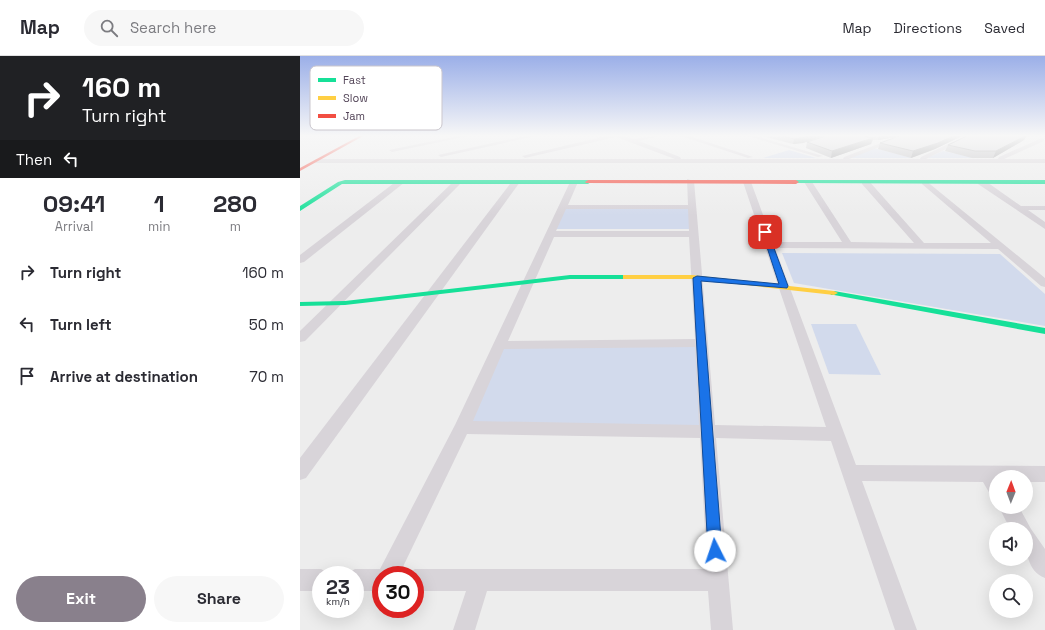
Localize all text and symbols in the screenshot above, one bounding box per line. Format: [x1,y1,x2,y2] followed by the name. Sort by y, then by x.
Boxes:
[84,10,364,46] search box
[20,15,60,40] text: Map
[98,17,120,39] icon: search
[130,18,216,37] text: Search here
[842,19,872,37] text: Map
[894,19,962,37] text: Directions
[984,19,1025,37] text: Saved
[310,66,442,130] legend
[82,69,161,105] text: 160 m
[16,72,68,124] icon: right
[343,73,366,87] text: Fast
[343,91,368,105] text: Slow
[82,104,166,127] text: Turn right
[343,109,365,123] text: Jam
[60,148,82,170] icon: left
[16,150,52,169] text: Then
[43,188,105,219] text: 09:41
[154,188,165,219] text: 1
[213,188,257,219] text: 280
[748,215,782,249] pin
[55,218,93,235] text: Arrival
[148,218,170,235] text: min
[230,218,241,235] text: m
[754,221,776,243] icon: arrive
[16,261,38,283] icon: right
[50,263,121,282] text: Turn right
[242,263,284,282] text: 160 m
[16,313,38,335] icon: left
[50,315,112,334] text: Turn left
[249,315,284,334] text: 50 m
[16,365,38,387] icon: arrive
[50,367,198,386] text: Arrive at destination
[249,367,284,386] text: 70 m
[989,470,1033,514] north arrow
[989,470,1033,618] map controls
[989,522,1033,566] button: sound
[694,530,736,572] position arrow
[372,566,424,618] speed limit sign: 30
[326,574,350,600] text: 23
[989,574,1033,618] button: search
[16,576,146,622] button: Exit
[154,576,284,622] button: Share
[326,595,350,608] text: km/h

